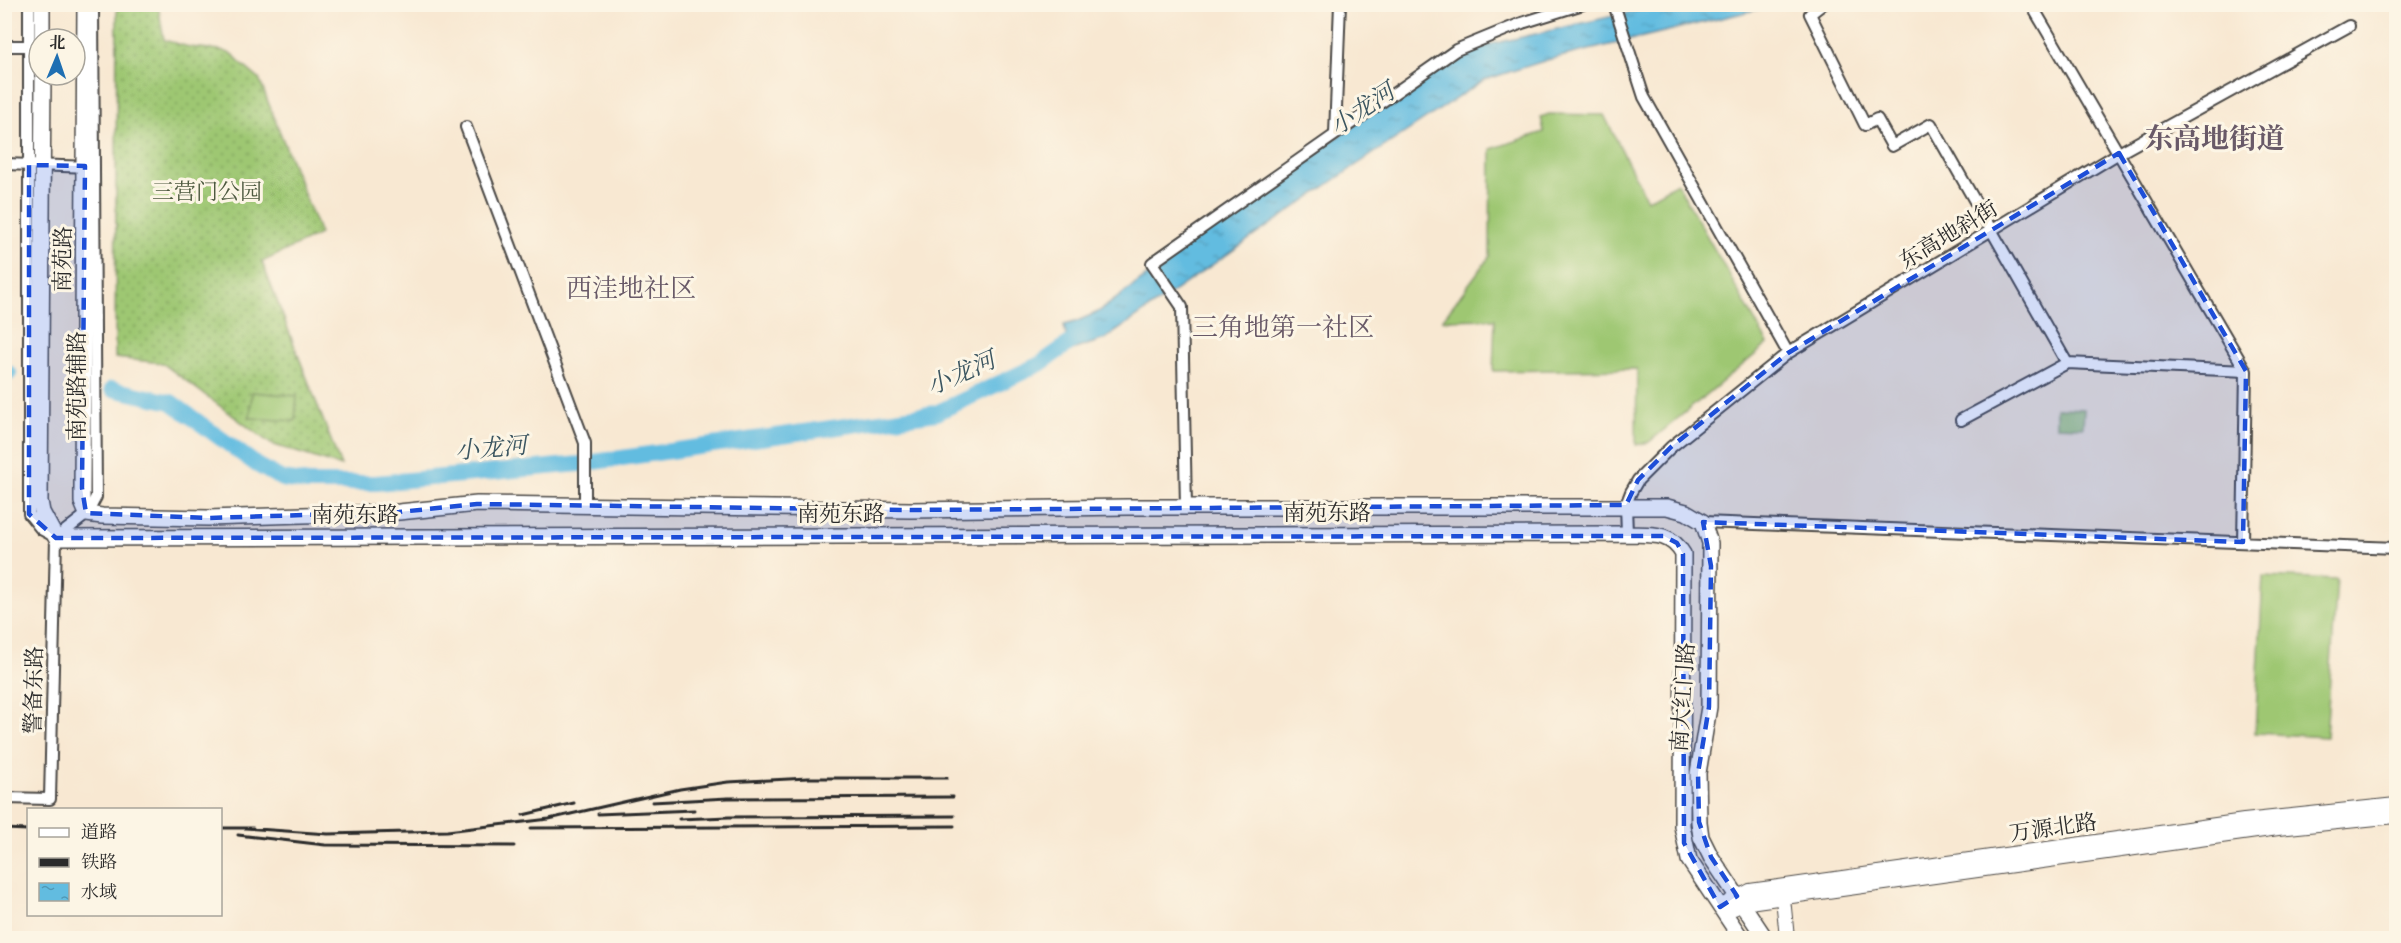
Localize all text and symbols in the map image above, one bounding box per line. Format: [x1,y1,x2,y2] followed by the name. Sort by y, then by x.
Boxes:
[27,27,87,87] north arrow
[49,33,66,52] text: 北
[1324,74,1404,142] water label: 小龙河
[2145,121,2285,156] district label: 东高地街道
[152,178,262,205] park label: 三营门公园
[1894,195,2002,274] street label: 东高地斜街
[48,226,77,292] street label: 南苑路
[566,272,696,304] district label: 西洼地社区
[1192,311,1374,343] district label: 三角地第一社区
[63,331,90,441] street label: 南苑路辅路
[922,343,1004,401] water label: 小龙河
[454,430,532,466] water label: 小龙河
[1283,499,1371,526] street label: 南苑东路
[797,500,885,527] street label: 南苑东路
[311,501,399,528] street label: 南苑东路
[1665,641,1700,753] street label: 南大红门路
[19,646,48,734] street label: 警备东路
[27,808,222,916] legend
[2008,808,2099,847] street label: 万源北路
[81,821,117,843] text: 道路
[81,851,117,873] text: 铁路
[81,881,117,903] text: 水域

